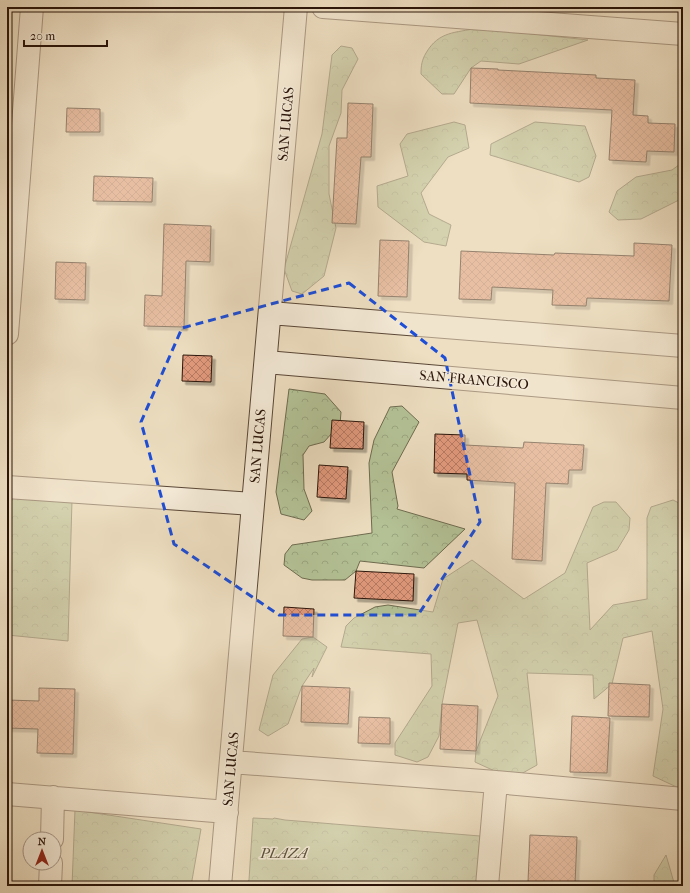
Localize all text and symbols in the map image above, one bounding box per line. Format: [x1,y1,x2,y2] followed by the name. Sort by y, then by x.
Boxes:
[24,22,107,48] scale bar
[30,29,55,43] text: 20 m
[274,86,298,162] street label: SAN LUCAS
[419,367,529,393] street label: SAN FRANCISCO
[246,408,270,484] street label: SAN LUCAS
[219,731,243,807] street label: SAN LUCAS
[22,831,62,871] north arrow
[38,835,47,848] text: N
[259,845,309,862] park label: PLAZA

